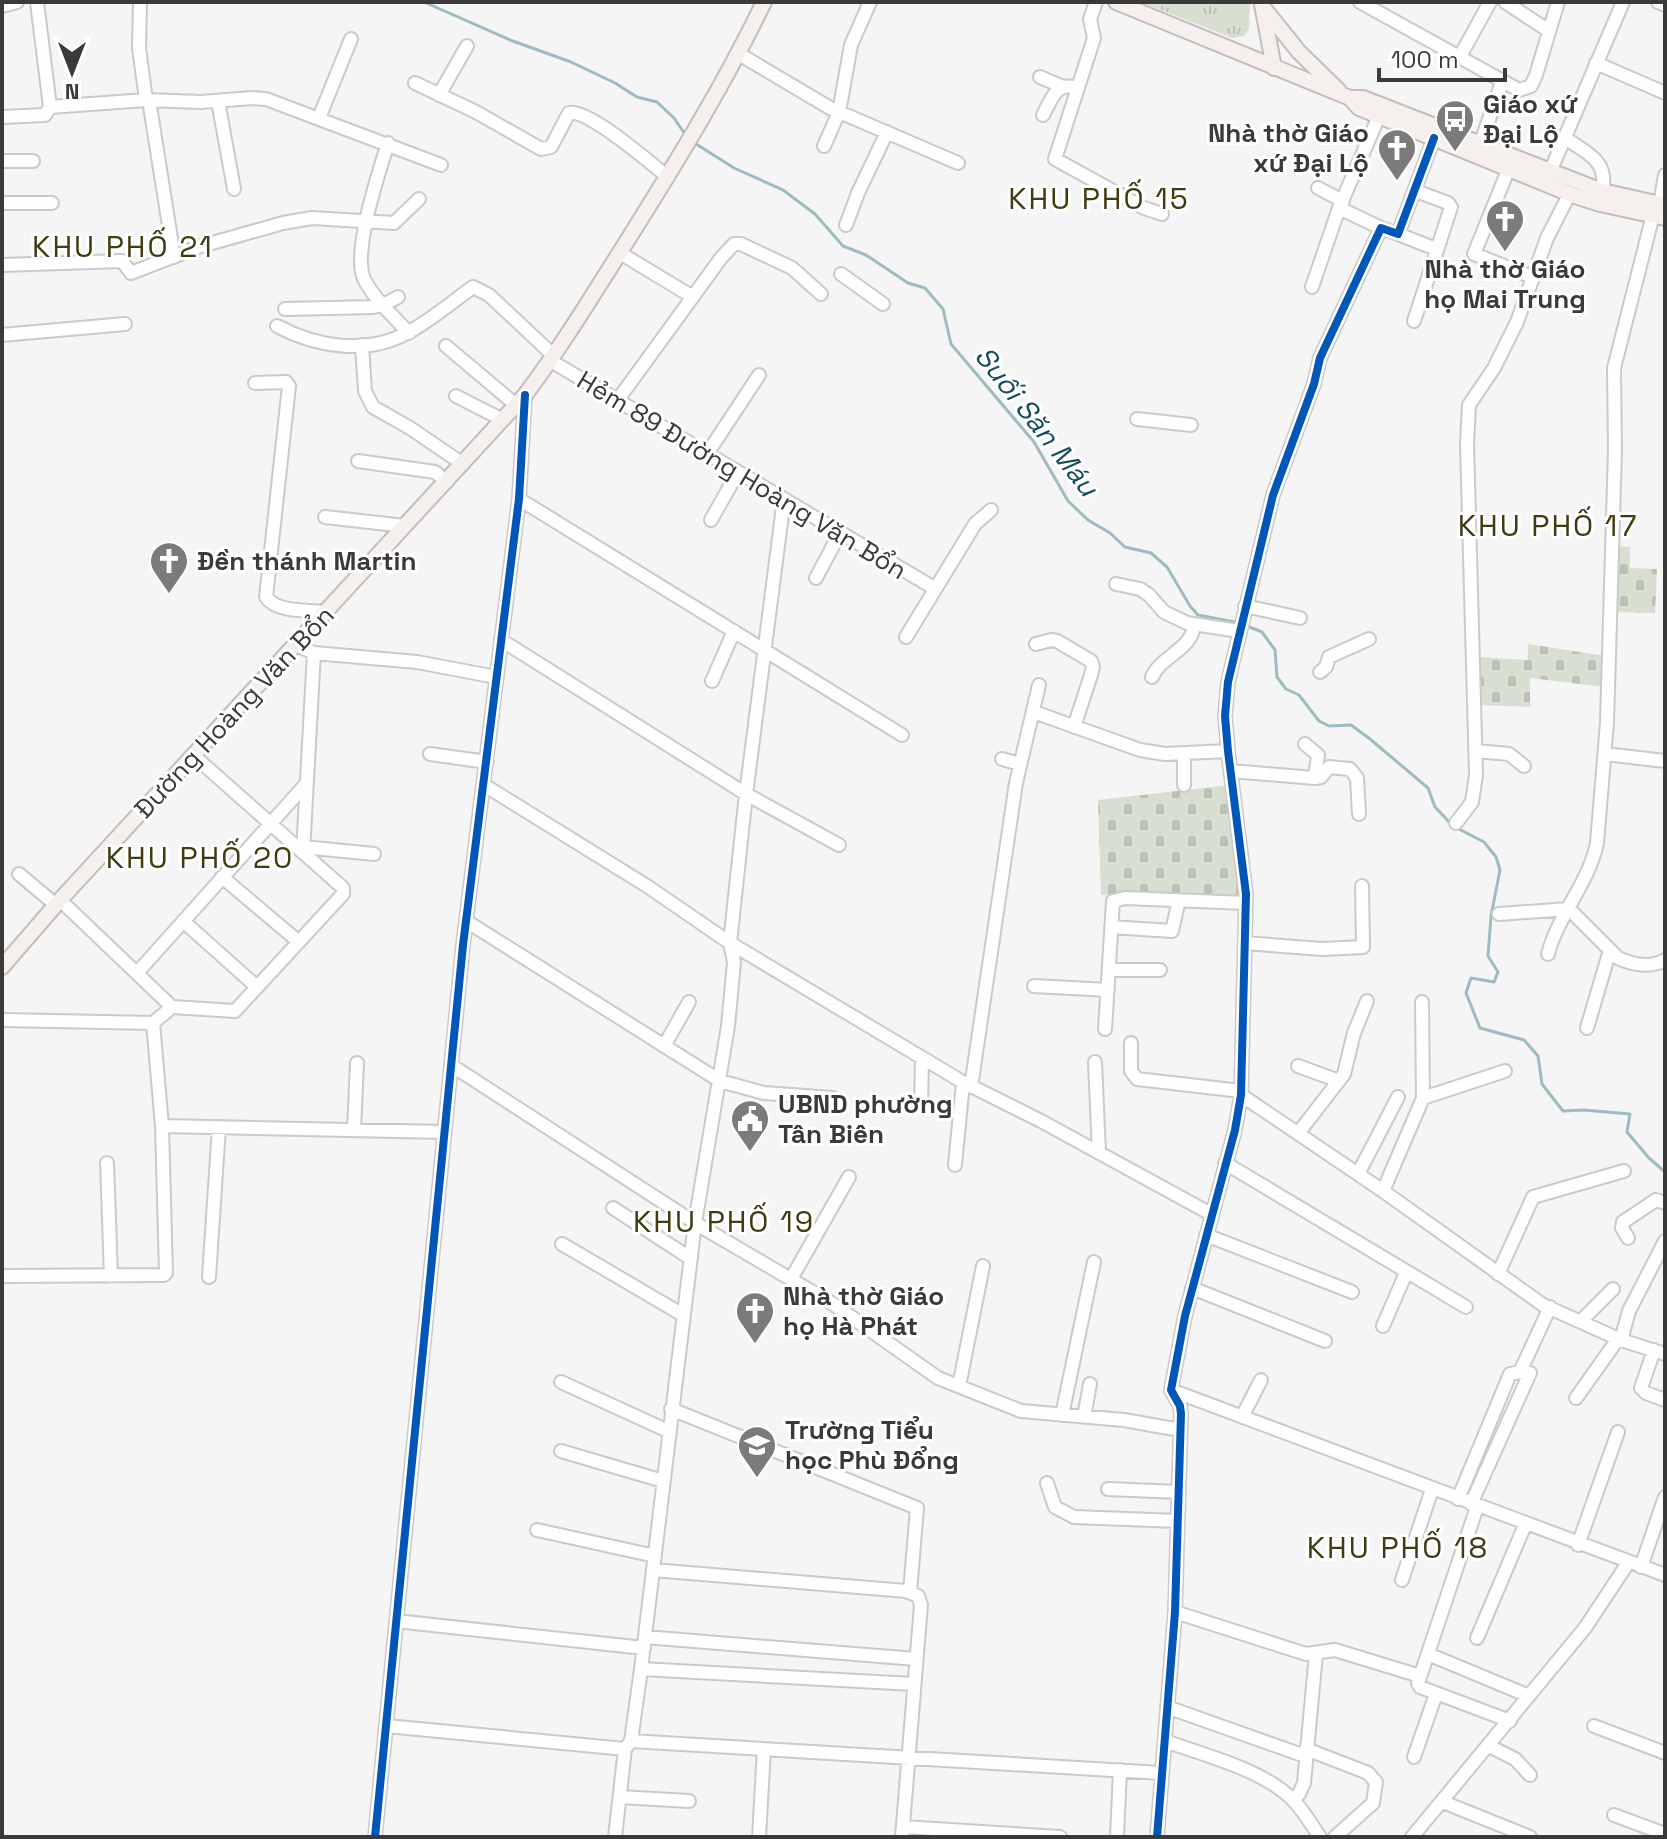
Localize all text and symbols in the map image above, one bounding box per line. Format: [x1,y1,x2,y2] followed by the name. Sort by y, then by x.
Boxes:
[32,32,112,112] north arrow
[1379,32,1505,82] scale bar
[1391,44,1459,75] text: 100 m
[65,78,79,106] text: N
[1483,87,1578,151] place label: Giáo xứ Đại Lộ
[1434,98,1476,153] bus stop icon: Giáo xứ Đại Lộ
[1208,116,1369,180] place label: Nhà thờ Giáo xứ Đại Lộ
[1376,127,1418,182] church icon: Nhà thờ Giáo xứ Đại Lộ
[1008,179,1190,218] district label: KHU PHỐ 15
[1484,198,1526,253] church icon: Nhà thờ Giáo họ Mai Trung
[32,227,214,266] district label: KHU PHỐ 21
[1424,252,1586,316] place label: Nhà thờ Giáo họ Mai Trung
[967,339,1108,505] water label: Suối Săn Máu
[571,363,913,587] street label: Hẻm 89 Đường Hoàng Văn Bổn
[1458,506,1638,545] district label: KHU PHỐ 17
[148,540,190,595] church icon: Đền thánh Martin
[197,544,417,578] place label: Đền thánh Martin
[127,599,341,825] street label: Đường Hoàng Văn Bổn
[106,838,294,877] district label: KHU PHỐ 20
[778,1087,953,1151] place label: UBND phường Tân Biên
[729,1098,771,1153] public building icon: UBND phường Tân Biên
[633,1202,815,1241] district label: KHU PHỐ 19
[783,1279,944,1343] place label: Nhà thờ Giáo họ Hà Phát
[734,1290,776,1345] church icon: Nhà thờ Giáo họ Hà Phát
[785,1413,959,1477] place label: Trường Tiểu học Phù Đổng
[736,1424,778,1479] school or university icon: Trường Tiểu học Phù Đổng
[1307,1528,1489,1567] district label: KHU PHỐ 18

